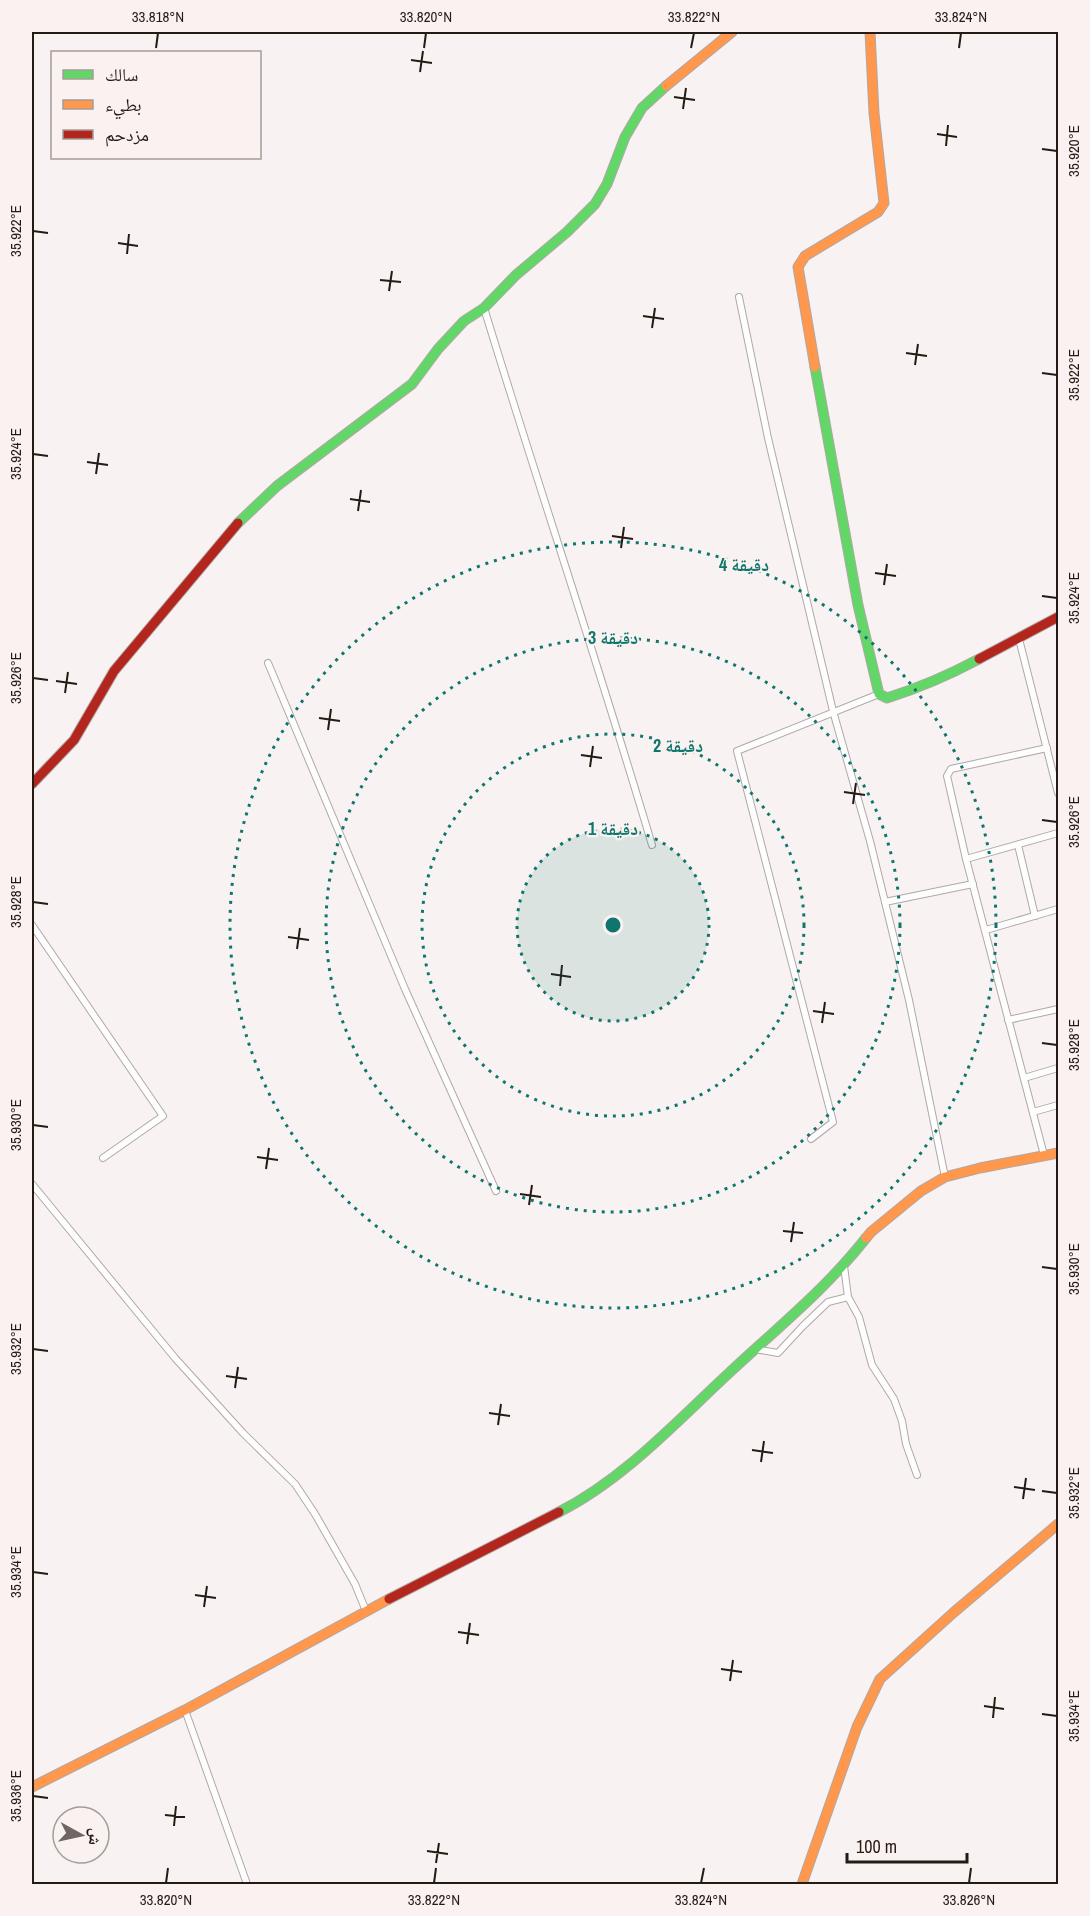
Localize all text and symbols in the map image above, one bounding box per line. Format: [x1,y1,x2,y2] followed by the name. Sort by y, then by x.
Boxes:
[132,6,184,27] text: 33.818°N
[400,6,452,27] text: 33.820°N
[668,6,720,27] text: 33.822°N
[935,6,987,27] text: 33.824°N
[51,51,261,159] legend
[105,62,138,87] text: سالك
[105,92,142,120] text: بطيء
[105,122,149,147] text: مزدحم
[1063,125,1084,177] text: 35.920°E
[5,205,26,257] text: 35.922°E
[1063,349,1084,401] text: 35.922°E
[5,428,26,480] text: 35.924°E
[719,552,769,577] text: 4 دقيقة
[1063,572,1084,624] text: 35.924°E
[588,625,638,650] text: 3 دقيقة
[5,652,26,704] text: 35.926°E
[653,733,703,758] text: 2 دقيقة
[1063,796,1084,848] text: 35.926°E
[588,816,638,841] text: 1 دقيقة
[5,876,26,928] text: 35.928°E
[603,915,623,935] centre of rings
[1063,1019,1084,1071] text: 35.928°E
[5,1099,26,1151] text: 35.930°E
[1063,1243,1084,1295] text: 35.930°E
[5,1323,26,1375] text: 35.932°E
[1063,1467,1084,1519] text: 35.932°E
[5,1546,26,1598] text: 35.934°E
[1063,1690,1084,1742] text: 35.934°E
[5,1770,26,1822] text: 35.936°E
[51,1805,111,1865] north arrow
[847,1826,967,1864] scale bar
[84,1827,108,1847] text: ش
[856,1834,897,1859] text: 100 m
[140,1889,192,1910] text: 33.820°N
[408,1889,460,1910] text: 33.822°N
[675,1889,727,1910] text: 33.824°N
[943,1889,995,1910] text: 33.826°N

